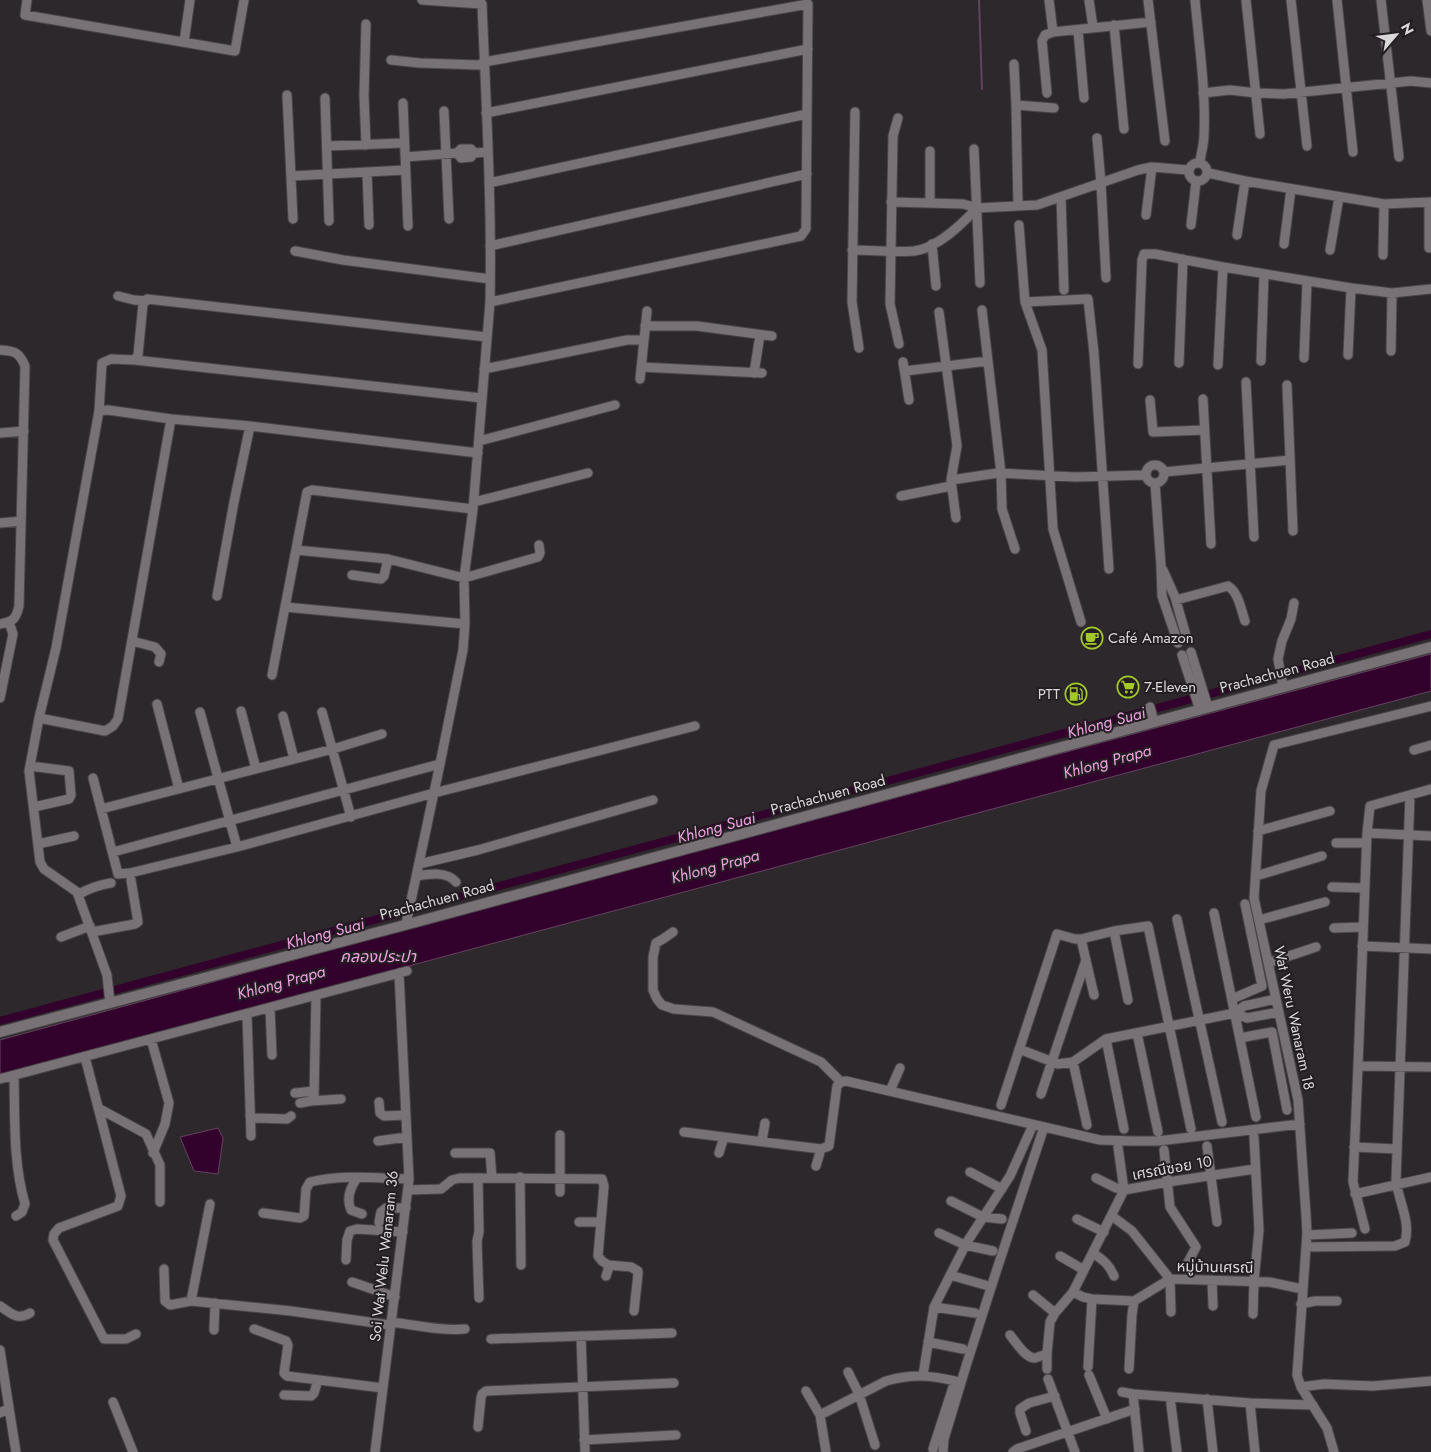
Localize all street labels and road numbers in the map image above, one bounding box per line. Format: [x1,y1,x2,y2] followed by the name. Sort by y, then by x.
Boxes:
[1217,647,1337,699] street label: Prachachuen Road
[768,769,888,821] street label: Prachachuen Road
[377,874,497,926] street label: Prachachuen Road
[1268,944,1320,1092] street label: Wat Weru Wanaram 18
[1130,1150,1214,1186] street label: เศรณีซอย 10
[364,1169,404,1343] street label: Soi Wat Welu Wanaram 36
[1176,1255,1254,1279] street label: หมู่บ้านเศรณี

